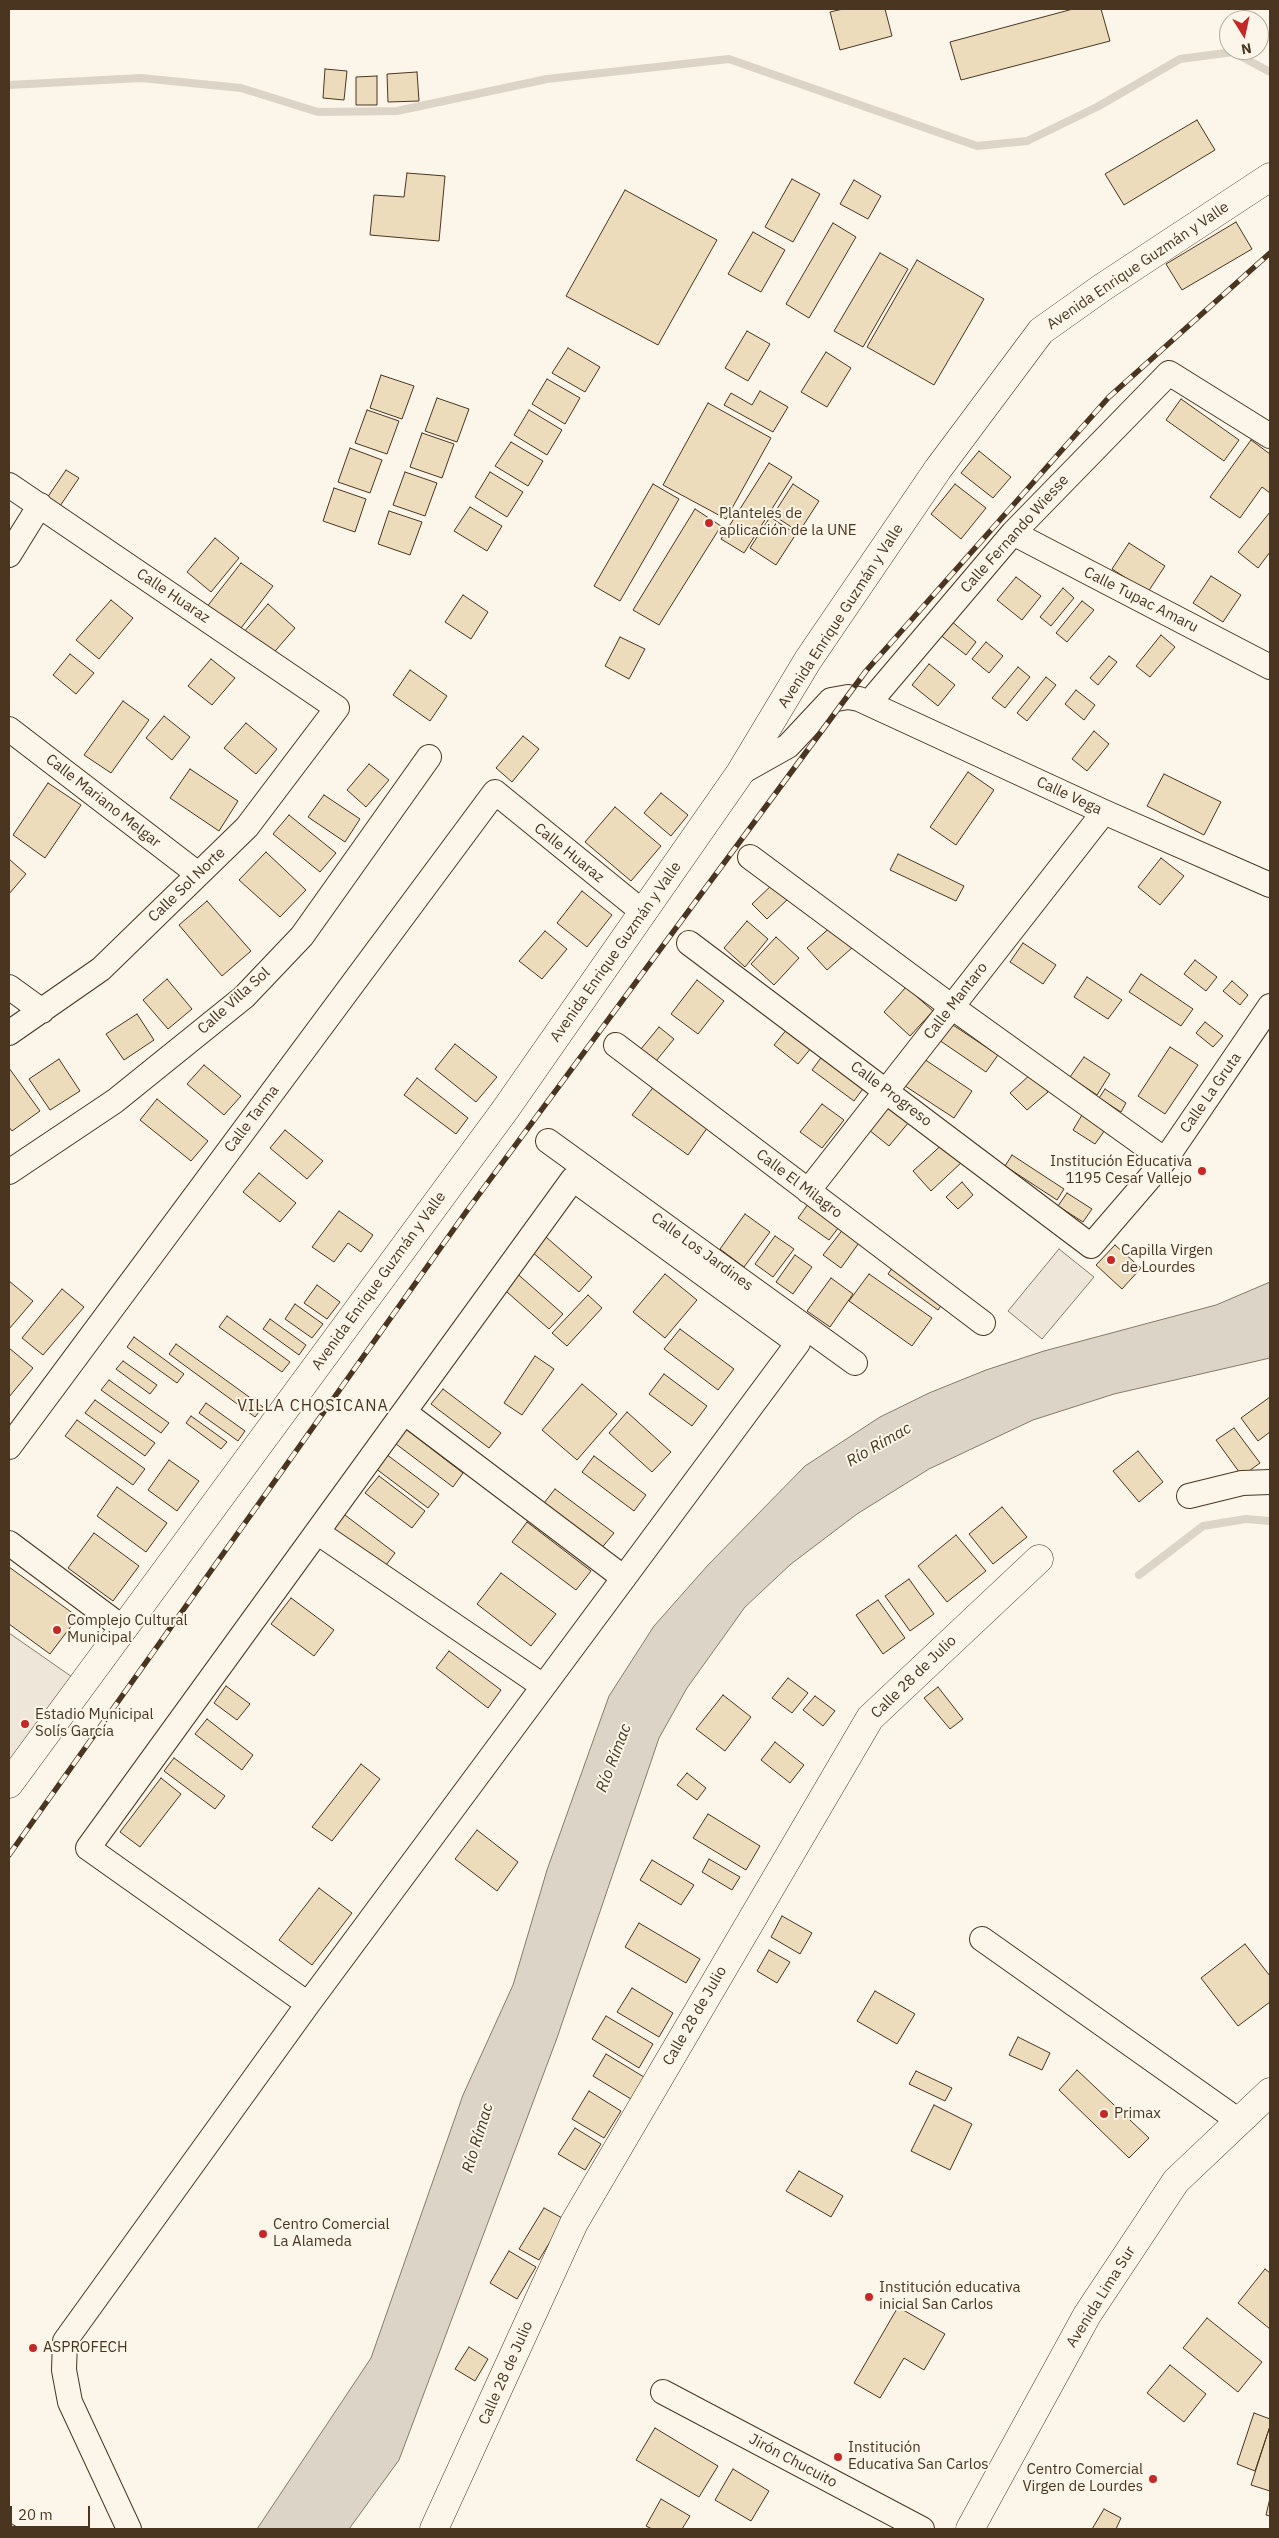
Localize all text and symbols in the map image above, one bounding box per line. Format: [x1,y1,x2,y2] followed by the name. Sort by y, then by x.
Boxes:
[1219,10,1269,60] north arrow
[1240,39,1253,59] text: N
[1043,198,1233,334] street label: Avenida Enrique Guzmán y Valle
[957,471,1073,597] street label: Calle Fernando Wiesse
[719,505,856,540] place label: Planteles de aplicación de la UNE
[703,517,715,529] marker: Planteles de aplicación de la UNE
[775,521,907,711] street label: Avenida Enrique Guzmán y Valle
[1081,563,1201,637] street label: Calle Tupac Amaru
[133,565,213,627] street label: Calle Huaraz
[42,751,164,851] street label: Calle Mariano Melgar
[1033,773,1105,819] street label: Calle Vega
[530,819,608,887] street label: Calle Huaraz
[145,844,229,926] street label: Calle Sol Norte
[547,858,685,1046] street label: Avenida Enrique Guzmán y Valle
[920,959,992,1043] street label: Calle Mantaro
[194,964,274,1038] street label: Calle Villa Sol
[1177,1049,1245,1137] street label: Calle La Gruta
[847,1058,935,1130] street label: Calle Progreso
[221,1082,283,1156] street label: Calle Tarma
[752,1146,846,1222] street label: Calle El Milagro
[1050,1153,1192,1188] place label: Institución Educativa 1195 Cesar Vallejo
[1196,1165,1208,1177] marker: Institución Educativa 1195 Cesar Vallejo
[308,1188,450,1374] street label: Avenida Enrique Guzmán y Valle
[648,1209,756,1295] street label: Calle Los Jardines
[1121,1242,1213,1277] place label: Capilla Virgen de Lourdes
[1105,1254,1117,1266] marker: Capilla Virgen de Lourdes
[235,1396,391,1416] district label: VILLA CHOSICANA
[843,1419,915,1471] water label: Río Rímac
[67,1612,188,1647] place label: Complejo Cultural Municipal
[51,1624,63,1636] marker: Complejo Cultural Municipal
[868,1632,960,1722] street label: Calle 28 de Julio
[35,1706,154,1741] place label: Estadio Municipal Solís García
[19,1718,31,1730] marker: Estadio Municipal Solís García
[592,1721,636,1795] water label: Río Rímac
[659,1963,731,2069] street label: Calle 28 de Julio
[458,2101,498,2175] water label: Río Rímac
[1114,2105,1161,2123] place label: Primax
[1098,2108,1110,2120] marker: Primax
[273,2216,390,2251] place label: Centro Comercial La Alameda
[257,2228,269,2240] marker: Centro Comercial La Alameda
[1063,2243,1139,2351] street label: Avenida Lima Sur
[879,2279,1021,2314] place label: Institución educativa inicial San Carlos
[863,2291,875,2303] marker: Institución educativa inicial San Carlos
[475,2318,537,2428] street label: Calle 28 de Julio
[43,2339,128,2357] place label: ASPROFECH
[27,2342,39,2354] marker: ASPROFECH
[746,2430,840,2492] street label: Jirón Chucuito
[848,2439,989,2474] place label: Institución Educativa San Carlos
[832,2451,844,2463] marker: Institución Educativa San Carlos
[1022,2461,1143,2496] place label: Centro Comercial Virgen de Lourdes
[1147,2473,1159,2485] marker: Centro Comercial Virgen de Lourdes
[12,2496,92,2528] scale bar
[18,2505,53,2524] text: 20 m

